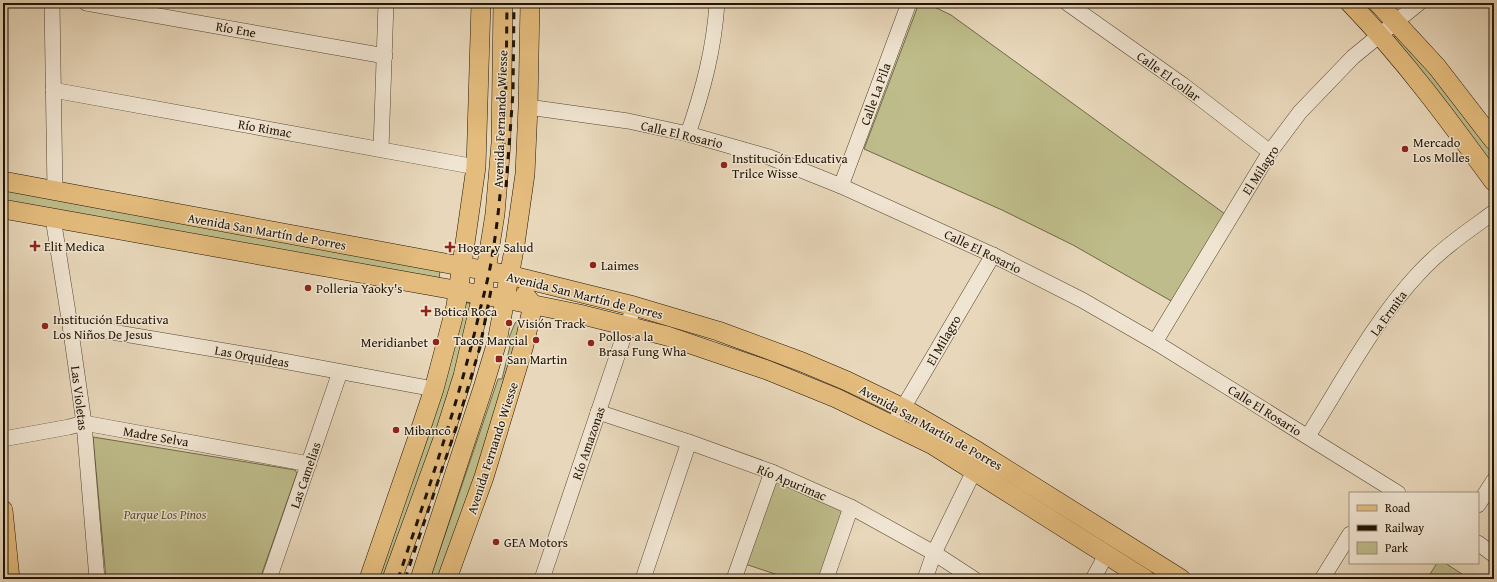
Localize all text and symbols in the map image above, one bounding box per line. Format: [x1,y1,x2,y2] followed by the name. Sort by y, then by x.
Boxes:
[214,17,258,42] street label: Río Ene
[1133,47,1205,107] street label: Calle El Collar
[489,50,512,188] street label: Avenida Fernando Wiesse
[855,59,896,128] street label: Calle La Pila
[237,114,294,143] street label: Río Rimac
[639,116,725,153] street label: Calle El Rosario
[1413,133,1470,167] place label: Mercado Los Molles
[1237,142,1284,199] street label: El Milagro
[1400,144,1410,154] marker: Mercado Los Molles
[732,149,848,183] place label: Institución Educativa Trilce Wisse
[719,160,729,170] marker: Institución Educativa Trilce Wisse
[186,208,348,255] street label: Avenida San Martín de Porres
[941,225,1025,278] street label: Calle El Rosario
[44,237,105,256] place label: Elit Medica
[458,238,534,257] place label: Hogar y Salud
[29,240,41,252] marker: Elit Medica
[445,242,455,252] marker: Hogar y Salud
[601,256,639,275] place label: Laimes
[588,260,598,270] marker: Laimes
[505,267,665,324] street label: Avenida San Martín de Porres
[316,279,402,298] place label: Polleria Yaoky's
[303,283,313,293] marker: Polleria Yaoky's
[1365,286,1412,340] street label: La Ermita
[434,302,498,321] place label: Botica Roca
[421,306,431,316] marker: Botica Roca
[53,310,169,344] place label: Institución Educativa Los Niños De Jesus
[921,311,966,369] street label: El Milagro
[517,314,586,333] place label: Visión Track
[504,318,514,328] marker: Visión Track
[40,321,50,331] marker: Institución Educativa Los Niños De Jesus
[599,327,687,361] place label: Pollos a la Brasa Fung Wha
[453,331,528,350] place label: Tacos Marcial
[361,333,428,352] place label: Meridianbet
[531,335,541,345] marker: Tacos Marcial
[431,337,441,347] marker: Meridianbet
[586,338,596,348] marker: Pollos a la Brasa Fung Wha
[213,341,291,372] street label: Las Orquideas
[507,350,568,369] place label: San Martin
[494,354,504,364] marker: San Martin
[66,365,93,431] street label: Las Violetas
[462,380,523,517] street label: Avenida Fernando Wiesse
[856,380,1006,475] street label: Avenida San Martín de Porres
[1224,380,1306,441] street label: Calle El Rosario
[567,404,610,482] street label: Río Amazonas
[122,421,191,452] street label: Madre Selva
[404,421,451,440] place label: Mibanco
[391,425,401,435] marker: Mibanco
[285,439,326,511] street label: Las Camelias
[754,459,830,506] street label: Río Apurimac
[1349,492,1479,564] legend
[1385,499,1411,516] text: Road
[123,505,207,524] park label: Parque Los Pinos
[1385,519,1424,536] text: Railway
[504,533,568,552] place label: GEA Motors
[491,537,501,547] marker: GEA Motors
[1385,539,1409,556] text: Park

